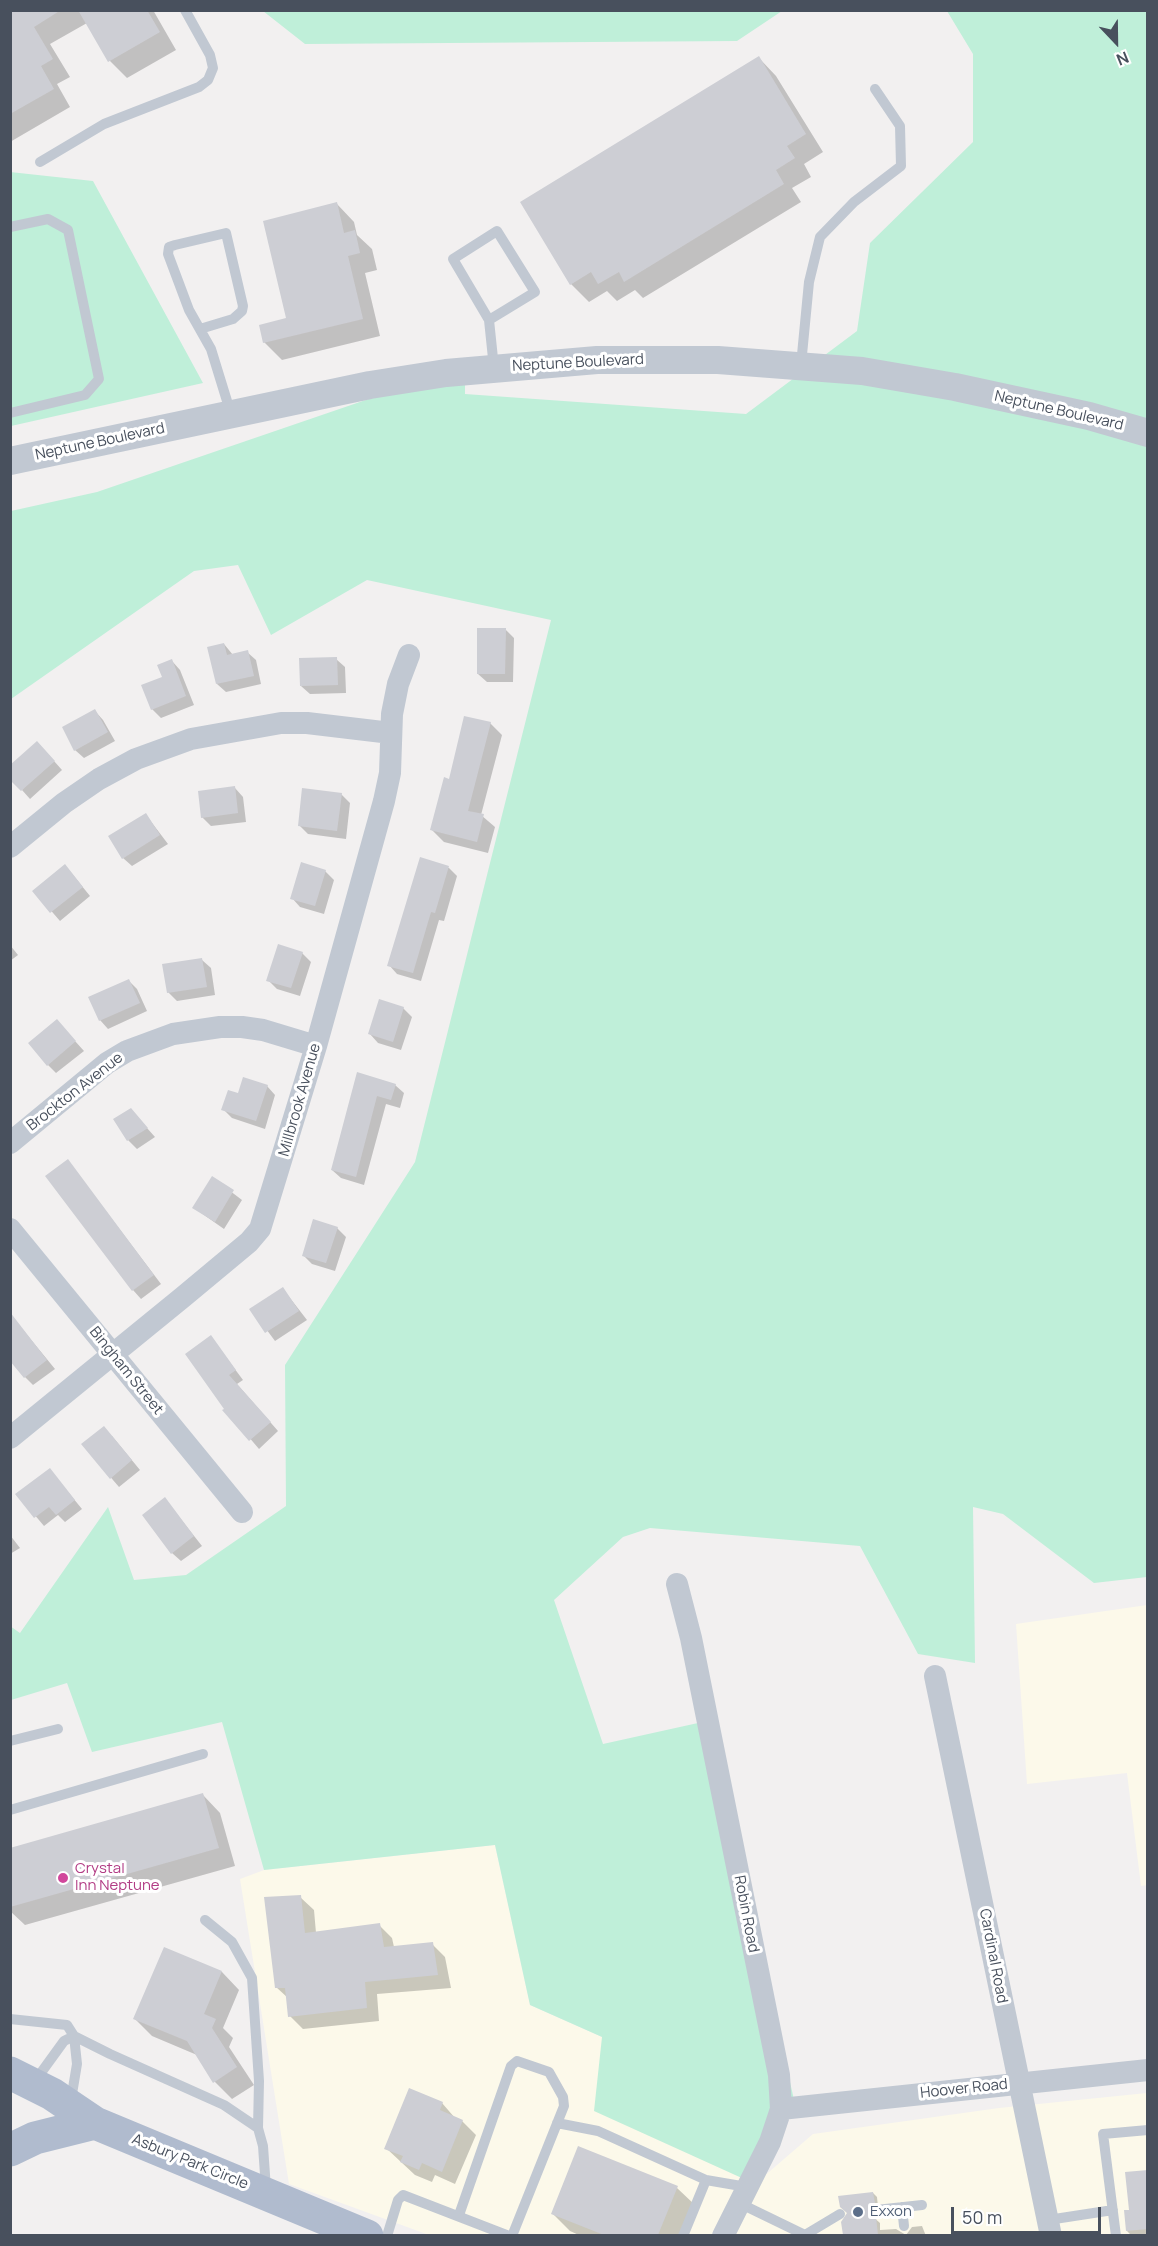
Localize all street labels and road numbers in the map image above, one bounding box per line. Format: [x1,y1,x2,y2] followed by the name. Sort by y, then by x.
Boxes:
[512,351,644,375] street label: Neptune Boulevard
[993,387,1125,435] street label: Neptune Boulevard
[34,419,166,465] street label: Neptune Boulevard
[275,1041,325,1159] street label: Millbrook Avenue
[23,1049,127,1135] street label: Brockton Avenue
[85,1324,167,1418] street label: Bingham Street
[730,1874,762,1954] street label: Robin Road
[975,1907,1011,2005] street label: Cardinal Road
[919,2075,1009,2103] street label: Hoover Road
[129,2130,251,2194] street label: Asbury Park Circle

